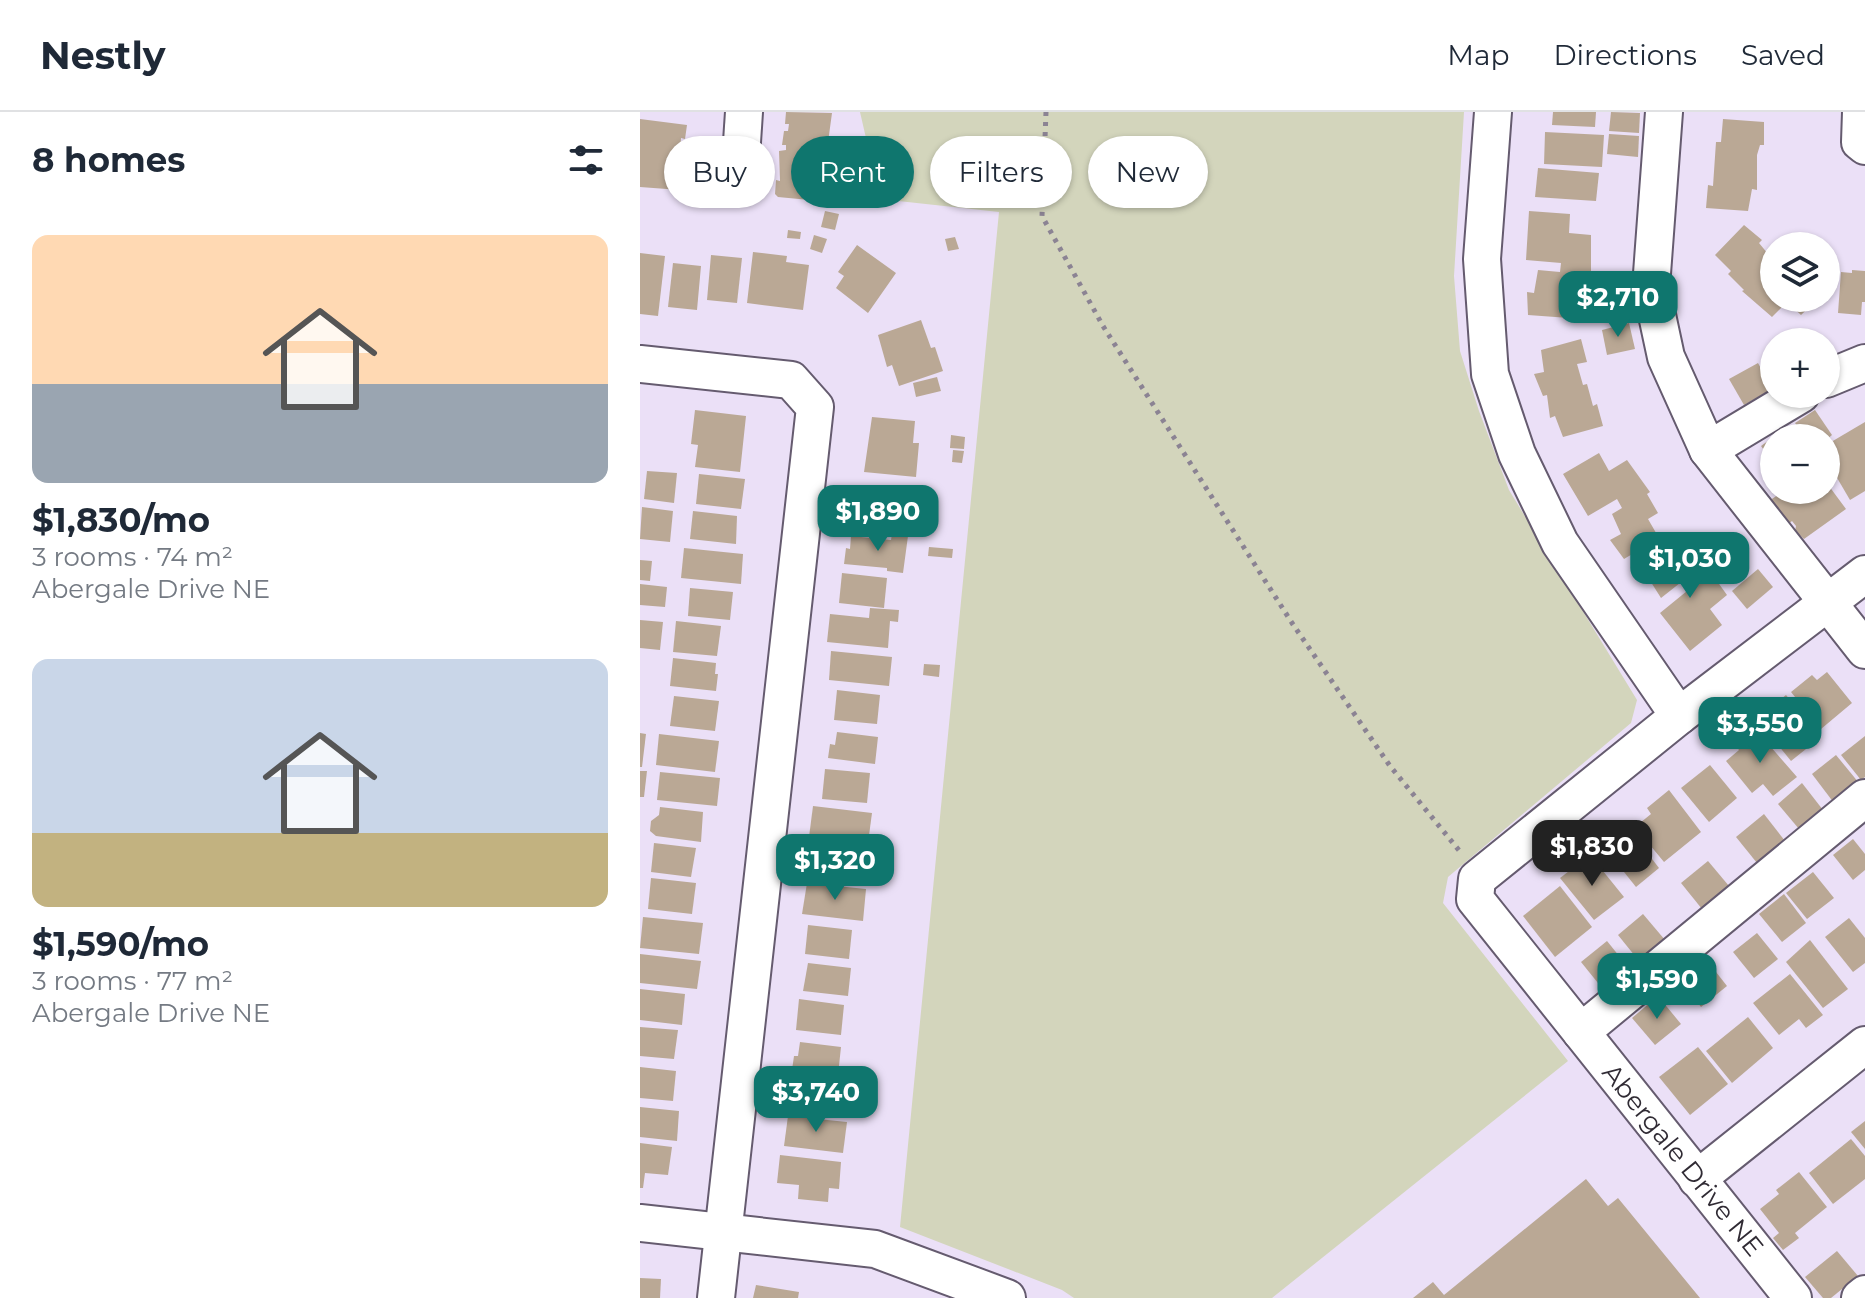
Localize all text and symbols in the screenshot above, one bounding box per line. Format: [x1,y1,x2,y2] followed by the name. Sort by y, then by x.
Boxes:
[40,32,166,79] text: Nestly
[1447,38,1509,72] text: Map
[1553,38,1697,72] text: Directions
[1741,38,1825,72] text: Saved
[664,136,775,208] chip: Buy
[791,136,914,208] chip: Rent
[930,136,1072,208] chip: Filters
[1088,136,1208,208] chip: New
[564,138,608,182] icon: filters
[32,139,185,181] text: 8 homes
[1760,232,1840,504] map controls
[1760,232,1840,312] button: layers
[1553,271,1683,339] pin: $2,710
[1577,281,1659,313] text: $2,710
[248,287,392,431] icon: home
[1760,328,1840,408] button: +
[1760,424,1840,504] button: −
[813,485,943,553] pin: $1,890
[836,495,920,527] text: $1,890
[32,499,210,541] text: $1,830/mo
[1625,532,1755,600] pin: $1,030
[32,541,233,573] text: 3 rooms · 74 m²
[1648,542,1732,574] text: $1,030
[32,573,270,605] text: Abergale Drive NE
[1695,697,1825,765] pin: $3,550
[1716,707,1804,739] text: $3,550
[248,711,392,855] icon: home
[1527,820,1657,888] pin: $1,830
[1550,830,1634,862] text: $1,830
[770,834,900,902] pin: $1,320
[794,844,876,876] text: $1,320
[32,923,209,965] text: $1,590/mo
[1592,953,1722,1021] pin: $1,590
[1615,963,1699,995] text: $1,590
[32,965,233,997] text: 3 rooms · 77 m²
[32,997,270,1029] text: Abergale Drive NE
[1596,1057,1770,1263] street label: Abergale Drive NE
[751,1066,881,1134] pin: $3,740
[772,1076,860,1108] text: $3,740

